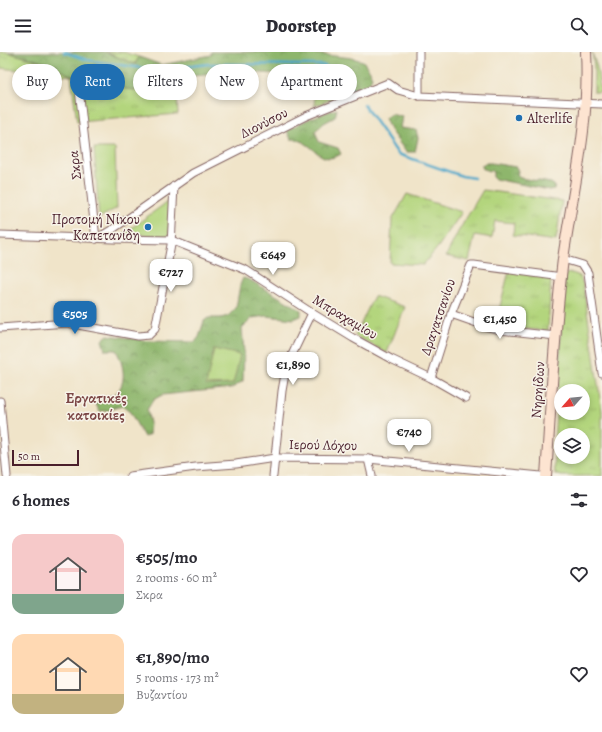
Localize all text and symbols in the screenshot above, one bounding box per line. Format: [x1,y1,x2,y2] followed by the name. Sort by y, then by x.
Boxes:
[266,14,336,38] text: Doorstep
[12,15,34,37] icon: menu
[568,15,590,37] icon: search
[12,64,62,100] chip: Buy
[70,64,125,100] chip: Rent
[133,64,197,100] chip: Filters
[205,64,259,100] chip: New
[267,64,357,100] chip: Apartment
[237,103,291,143] street label: Διονύσου
[526,109,573,128] place label: Alterlife
[514,113,524,123] marker: Alterlife
[64,149,86,181] street label: Σκρα
[51,210,140,245] place label: Προτομή Νίκου Καπετανίδη
[143,222,153,232] marker: Προτομή Νίκου Καπετανίδη
[249,242,297,276] pin: €649
[260,246,286,263] text: €649
[147,259,195,293] pin: €727
[159,263,183,280] text: €727
[416,276,460,358] street label: Δραγατσανίου
[309,290,381,344] street label: Μπραχαμίου
[51,301,99,335] pin: €505
[62,305,88,322] text: €505
[467,306,533,340] pin: €1,450
[483,310,517,327] text: €1,450
[260,352,326,386] pin: €1,890
[276,356,310,373] text: €1,890
[527,361,549,419] street label: Νηρηίδων
[554,384,590,420] north arrow
[554,384,590,464] map controls
[65,388,127,425] district label: Εργατικές κατοικίες
[385,419,433,453] pin: €740
[396,423,422,440] text: €740
[554,428,590,464] button: layers
[289,435,357,455] street label: Ιερού Λόχου
[12,448,79,467] scale bar
[18,449,40,464] text: 50 m
[12,489,70,512] text: 6 homes
[568,489,590,511] icon: filters
[136,546,197,569] text: €505/mo
[44,550,92,598] icon: home
[568,563,590,585] icon: heart
[136,569,217,586] text: 2 rooms · 60 m²
[136,586,163,603] text: Σκρα
[136,646,210,669] text: €1,890/mo
[44,650,92,698] icon: home
[568,663,590,685] icon: heart
[136,669,219,686] text: 5 rooms · 173 m²
[136,686,187,703] text: Βυζαντίου

